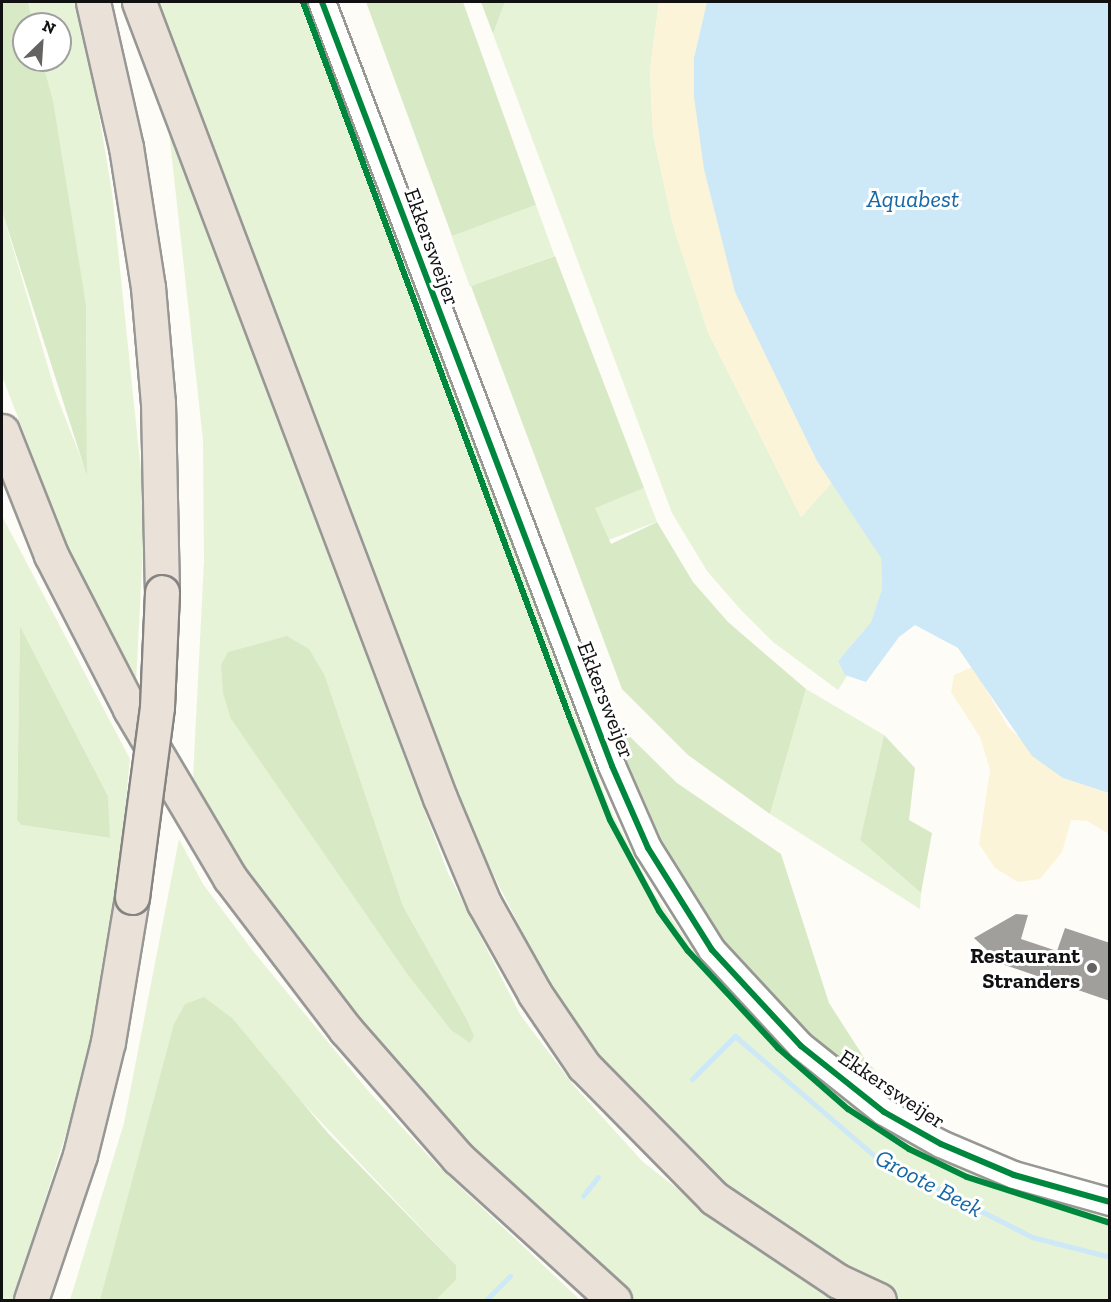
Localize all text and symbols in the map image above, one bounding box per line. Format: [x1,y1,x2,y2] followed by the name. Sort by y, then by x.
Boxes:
[12,12,72,72] north arrow
[39,16,58,38] text: N
[399,185,465,309] street label: Ekkersweijer
[867,185,959,213] water label: Aquabest
[572,638,640,762] street label: Ekkersweijer
[970,942,1080,993] place label: Restaurant Stranders
[1085,961,1099,975] marker: Restaurant Stranders
[834,1044,950,1134] street label: Ekkersweijer
[871,1143,987,1223] water label: Groote Beek

